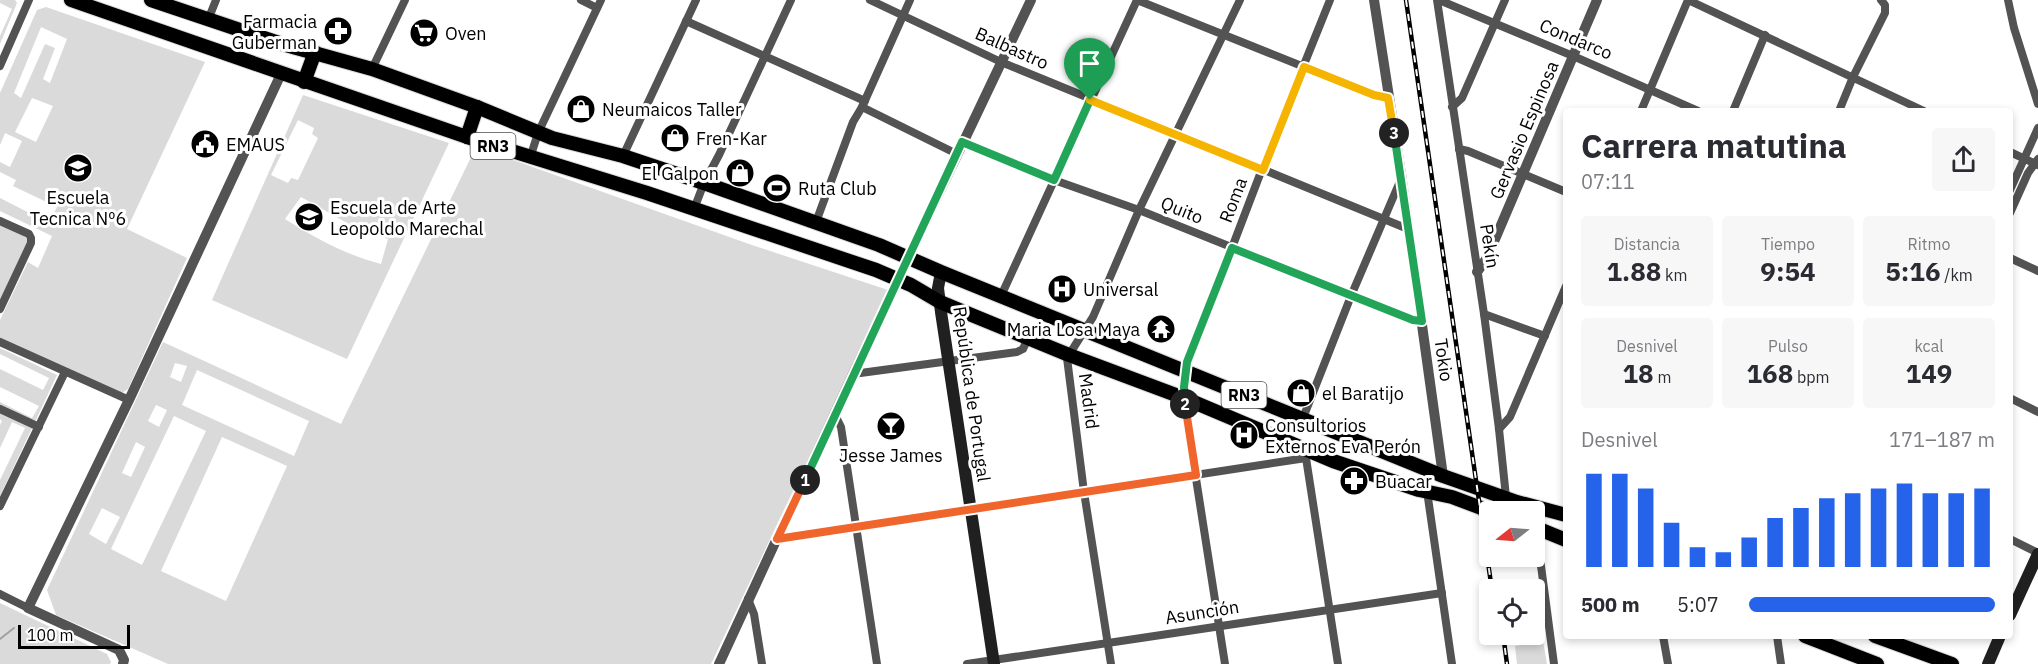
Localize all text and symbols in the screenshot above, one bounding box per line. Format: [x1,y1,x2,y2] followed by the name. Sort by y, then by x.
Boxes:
[232,10,317,54] place label: Farmacia Guberman
[1536,13,1616,65] street label: Condarco
[322,15,354,47] pharmacy icon: Farmacia Guberman
[408,17,440,49] supermarket icon: Oven
[445,22,487,45] place label: Oven
[972,22,1052,74] street label: Balbastro
[1064,38,1115,100] pin
[1073,47,1106,80] icon: arrive
[1485,57,1564,203] street label: Gervasio Espinosa
[565,93,597,125] shop icon: Neumaicos Taller
[602,98,742,121] place label: Neumaicos Taller
[1379,118,1409,148] pin: 3
[659,122,691,154] shop icon: Fren-Kar
[1389,123,1399,143] text: 3
[1581,124,1847,167] text: Carrera matutina
[696,127,767,150] place label: Fren-Kar
[189,128,221,160] public building icon: EMAUS
[1932,128,1995,191] button: share
[226,133,285,156] place label: EMAUS
[470,133,516,159] road number: RN3
[62,152,94,184] school or university icon: Escuela Tecnica Nº6
[724,157,756,189] shop icon: El Galpon
[642,162,719,185] place label: El Galpon
[1581,168,1635,195] text: 07:11
[761,172,793,204] sports icon: Ruta Club
[1214,174,1252,226] street label: Roma
[798,177,877,200] place label: Ruta Club
[30,186,126,230] place label: Escuela Tecnica Nº6
[1157,191,1207,229] street label: Quito
[330,196,483,240] place label: Escuela de Arte Leopoldo Marechal
[293,201,325,233] school or university icon: Escuela de Arte Leopoldo Marechal
[1475,222,1505,270] street label: Pekín
[1614,234,1680,254] text: Distancia
[1761,234,1815,254] text: Tiempo
[1908,234,1950,254] text: Ritmo
[1606,254,1661,288] text: 1.88
[1760,254,1816,288] text: 9:54
[1885,254,1941,288] text: 5:16
[1661,265,1688,285] text: km
[1941,265,1973,285] text: /km
[1046,273,1078,305] hospital icon: Universal
[1083,278,1159,301] place label: Universal
[948,305,996,483] street label: República de Portugal
[1145,313,1177,345] temple icon: Maria Losa Maya
[1007,318,1140,341] place label: Maria Losa Maya
[1616,336,1678,356] text: Desnivel
[1768,336,1808,356] text: Pulso
[1914,336,1944,356] text: kcal
[1430,337,1458,383] street label: Tokio
[1623,356,1654,390] text: 18
[1746,356,1793,390] text: 168
[1906,356,1952,390] text: 149
[1654,367,1671,387] text: m
[1793,367,1830,387] text: bpm
[1074,372,1104,430] street label: Madrid
[1285,377,1317,409] shop icon: el Baratijo
[1222,382,1266,408] road number: RN3
[1322,382,1404,405] place label: el Baratijo
[1170,389,1200,419] pin: 2
[1180,394,1190,414] text: 2
[875,410,907,442] bar icon: Jesse James
[1265,414,1421,458] place label: Consultorios Externos Eva Perón
[1228,419,1260,451] hospital icon: Consultorios Externos Eva Perón
[1581,426,1658,453] text: Desnivel
[1889,426,1995,453] text: 171–187 m
[839,444,943,467] place label: Jesse James
[790,465,820,495] pin: 1
[1338,465,1370,497] pharmacy icon: Buacar
[800,470,810,490] text: 1
[1375,470,1432,493] place label: Buacar
[1479,501,1545,567] north arrow
[1479,501,1545,645] map controls
[1479,579,1545,645] button: locate
[1581,591,1640,618] text: 500 m
[1677,591,1719,618] text: 5:07
[1163,595,1241,629] street label: Asunción
[18,622,130,650] scale bar
[27,625,74,645] text: 100 m

